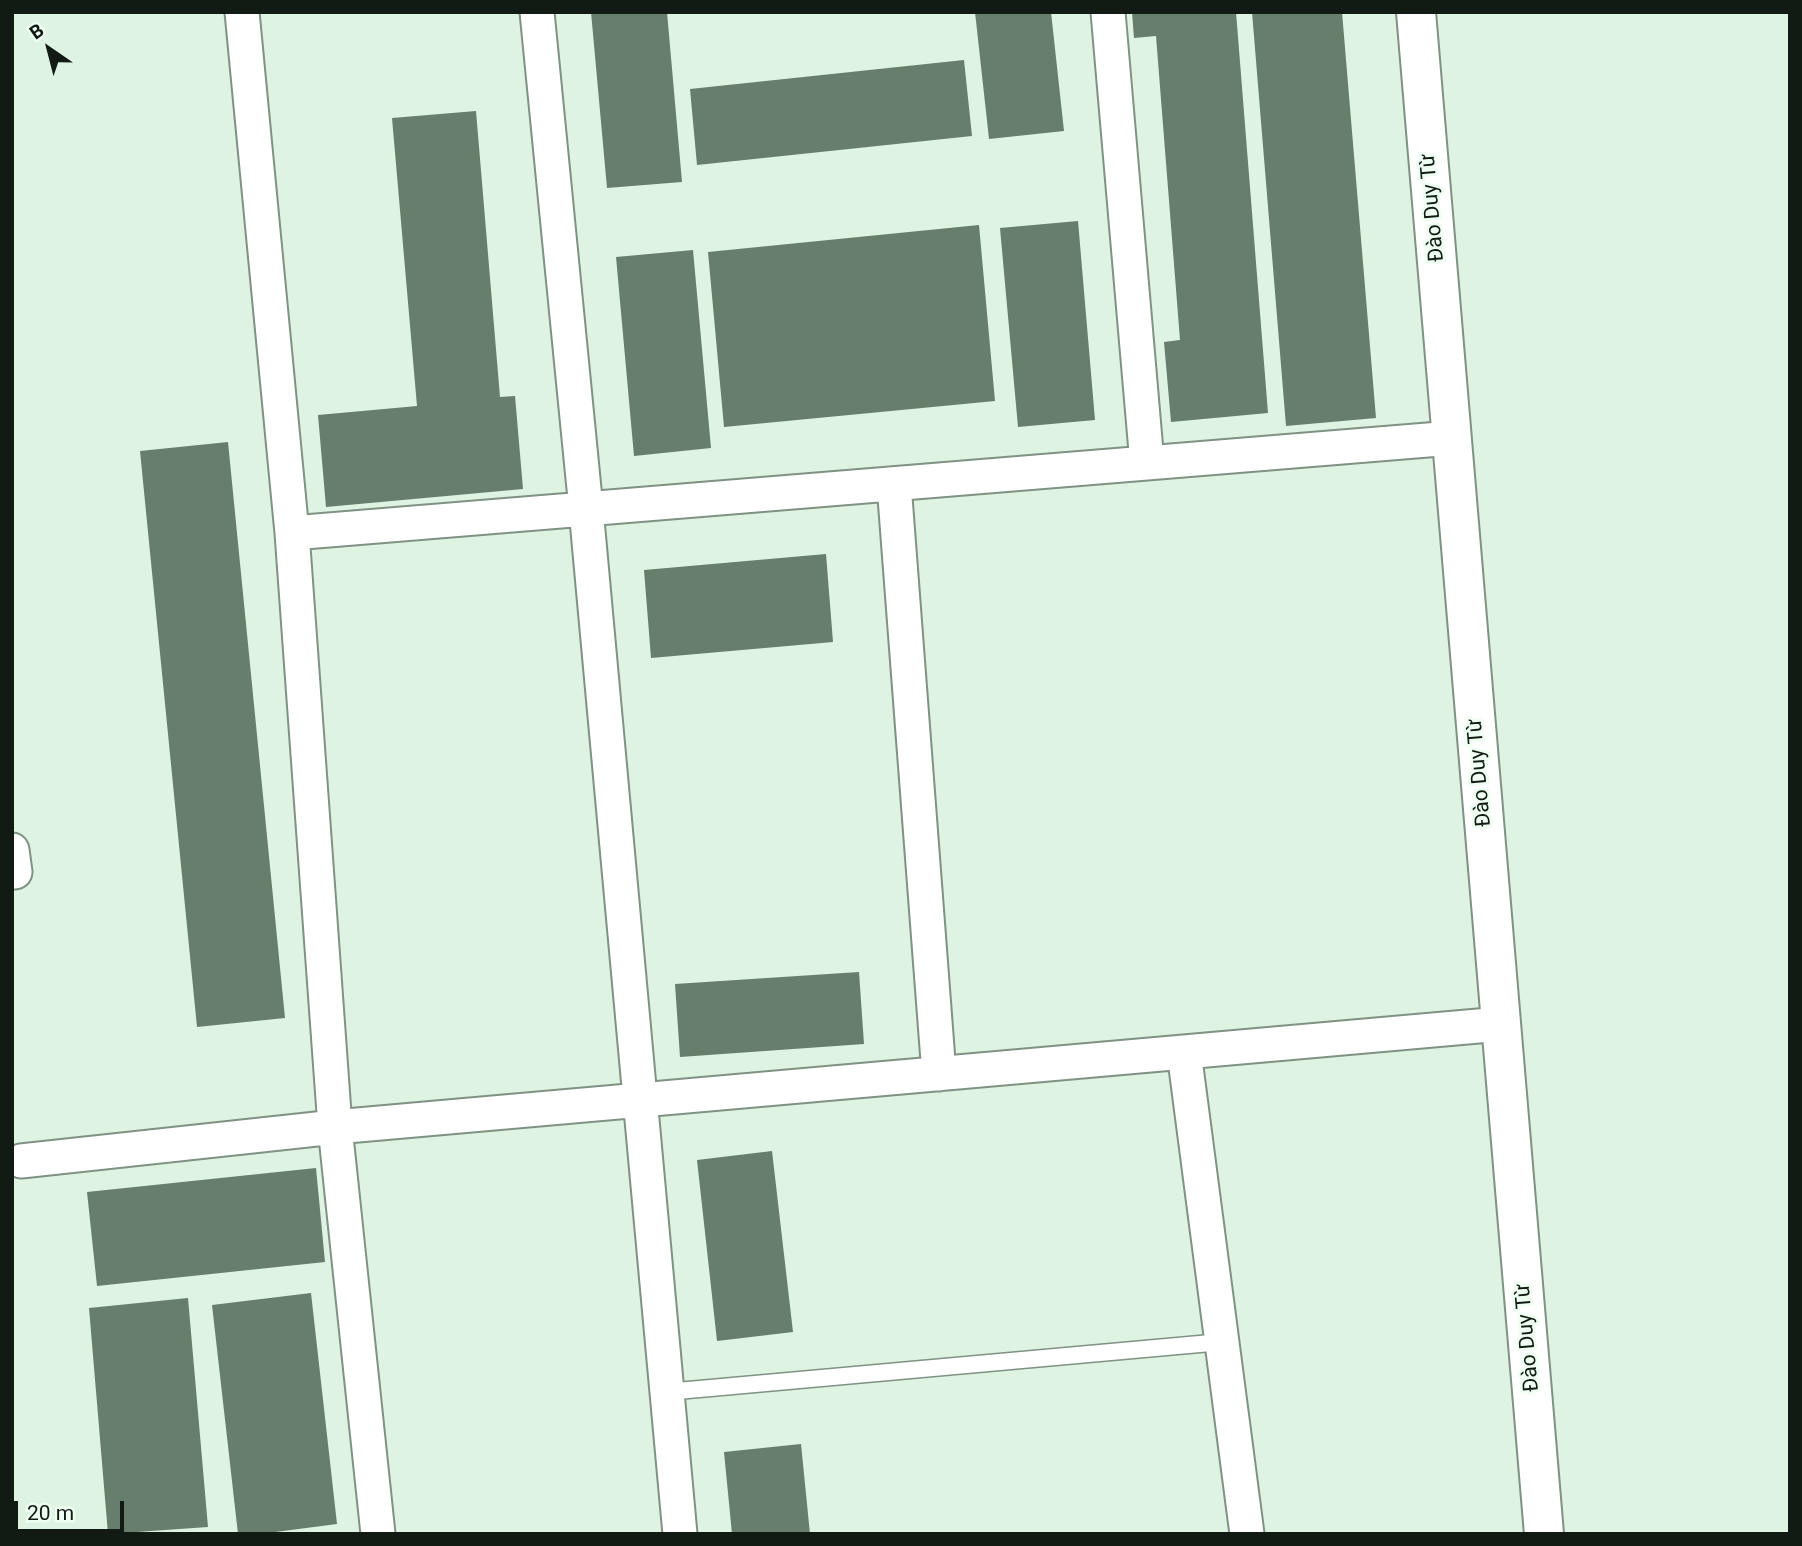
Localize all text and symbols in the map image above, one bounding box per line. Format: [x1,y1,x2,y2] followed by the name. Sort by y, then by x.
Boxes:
[14,14,84,84] north arrow
[25,18,48,44] text: B
[1416,153,1450,263] street label: Đào Duy Từ
[1463,718,1497,828] street label: Đào Duy Từ
[1511,1283,1545,1393] street label: Đào Duy Từ
[18,1486,128,1530] scale bar
[27,1501,74,1525] text: 20 m

